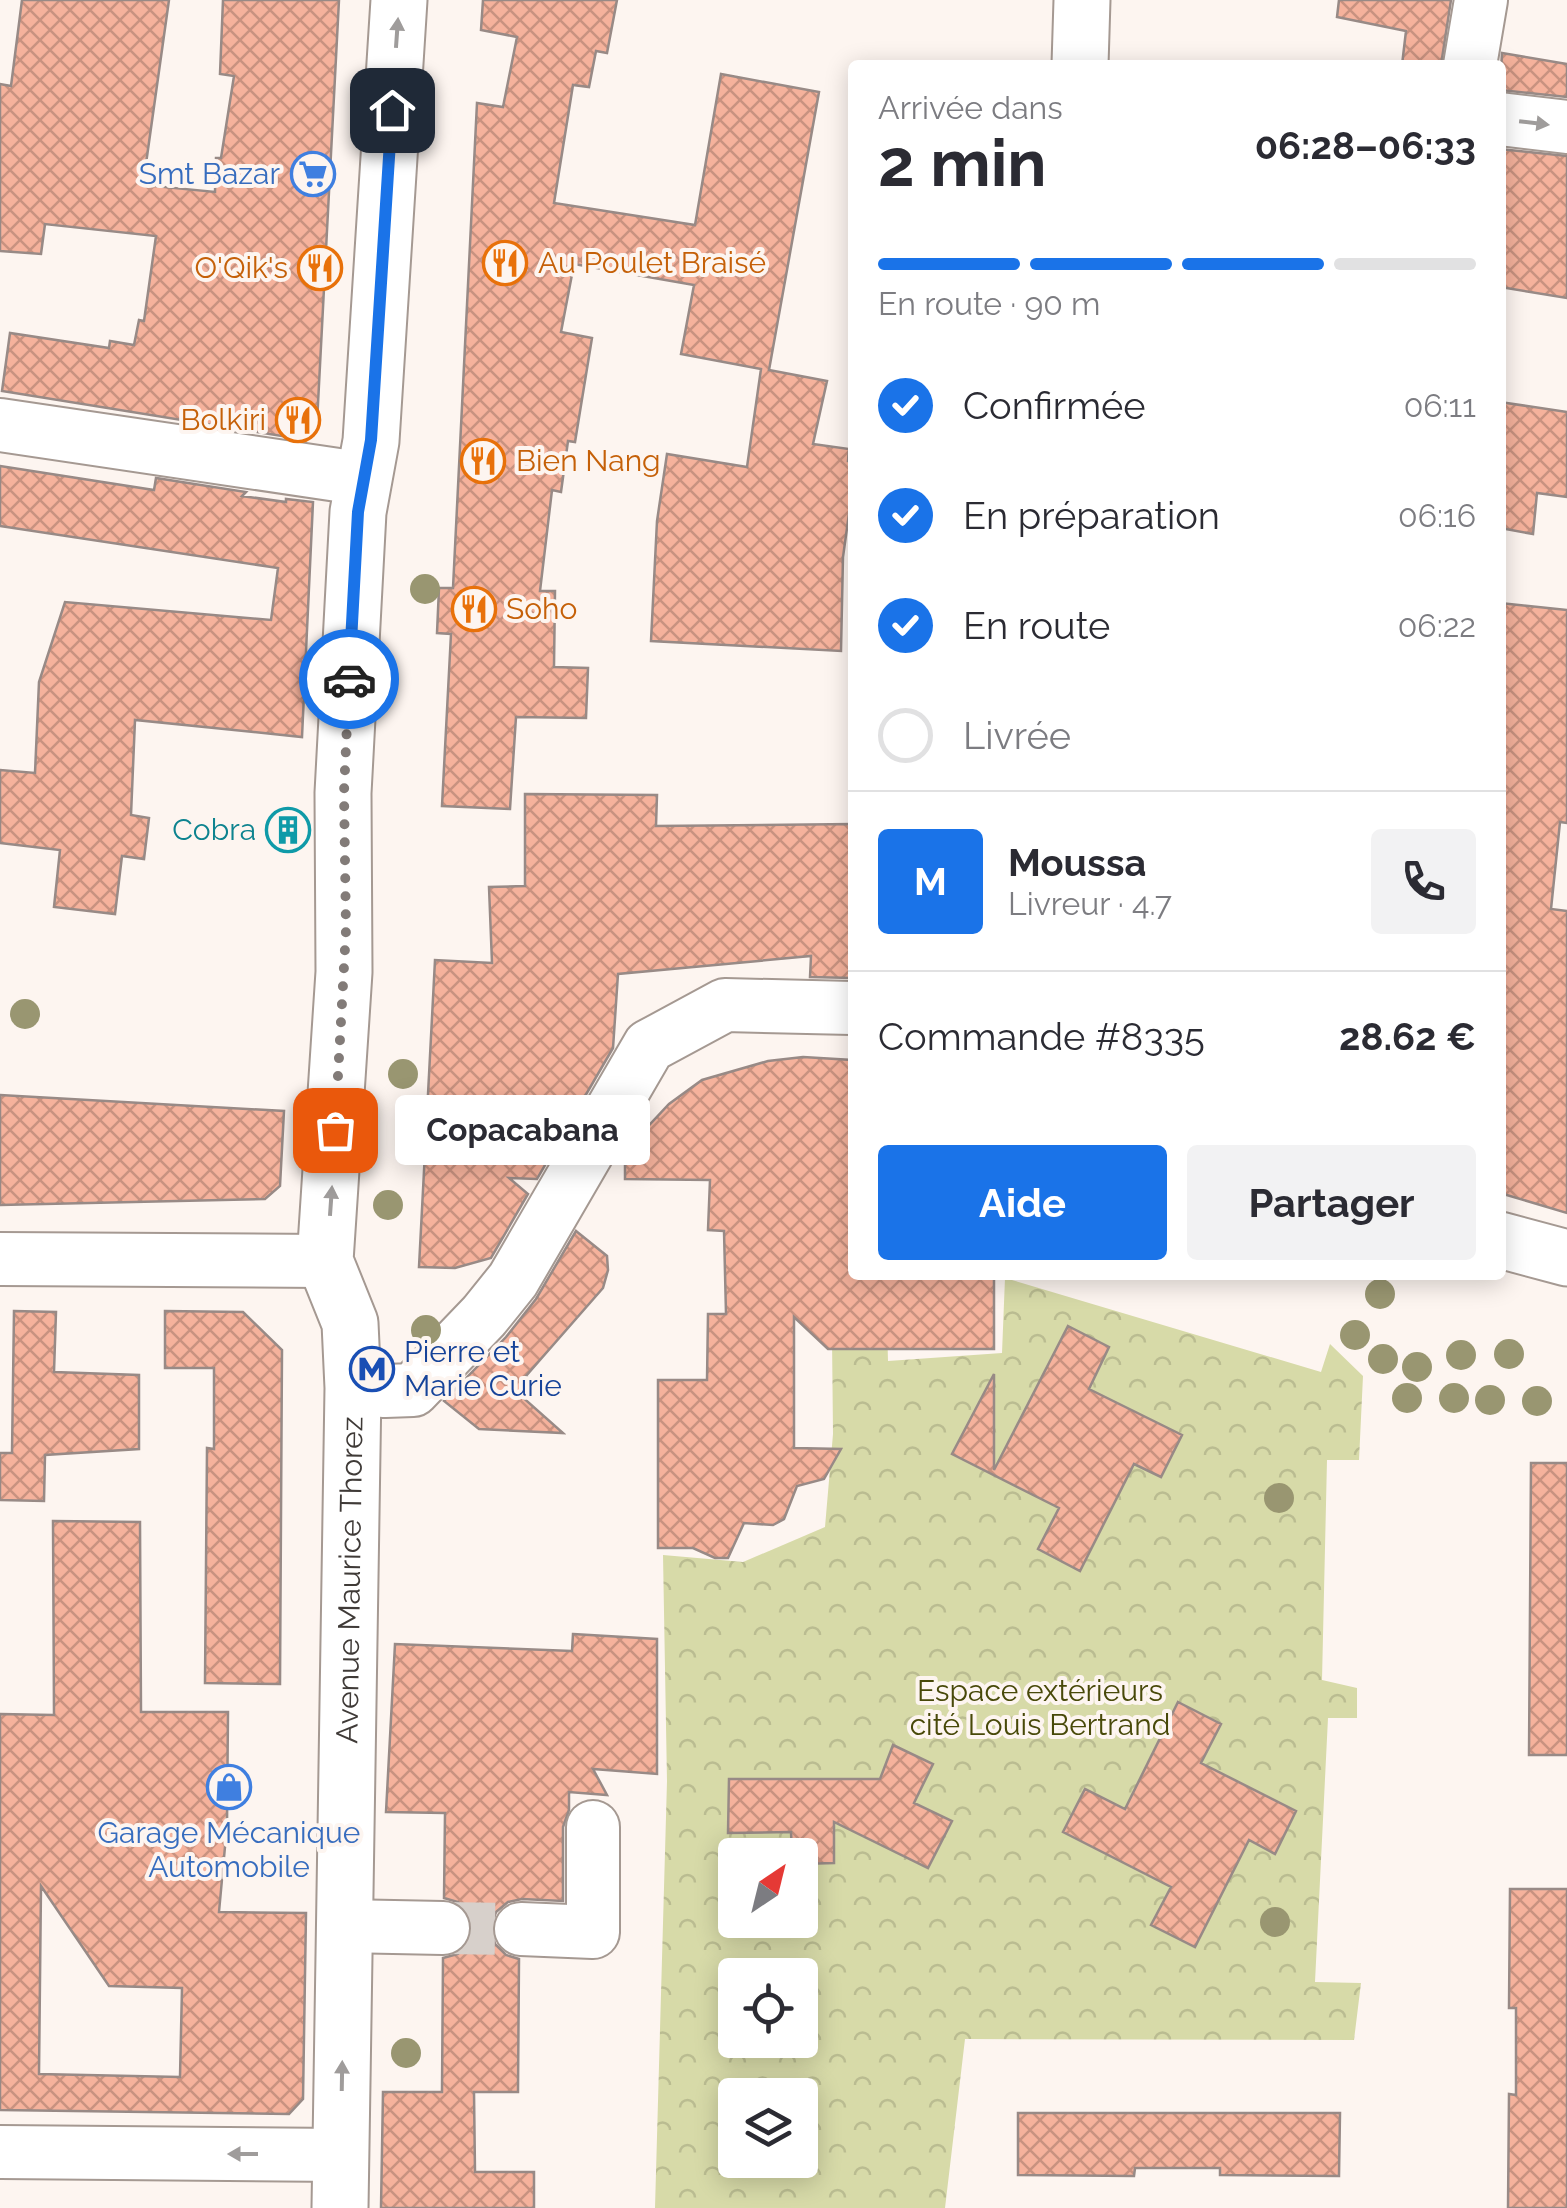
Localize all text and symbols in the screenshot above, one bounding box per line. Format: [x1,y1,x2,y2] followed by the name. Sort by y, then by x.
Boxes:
[389,16,405,48] one-way arrow
[350,68,435,153] pin
[365,83,420,138] icon: home
[878,89,1063,126] text: Arrivée dans
[1518,115,1550,131] one-way arrow
[1255,123,1476,168] text: 06:28–06:33
[878,125,1047,201] text: 2 min
[290,151,336,197] supermarket icon: Smt Bazar
[139,156,280,191] place label: Smt Bazar
[482,240,528,286] restaurant icon: Au Poulet Braisé
[297,245,343,291] restaurant icon: O'Qik's
[538,245,766,280] place label: Au Poulet Braisé
[195,250,288,285] place label: O'Qik's
[878,285,1100,322] text: En route · 90 m
[878,378,933,433] icon: check
[963,383,1146,428] text: Confirmée
[1404,387,1476,424] text: 06:11
[275,397,321,443] restaurant icon: Bolkiri
[181,402,266,437] place label: Bolkiri
[460,438,506,484] restaurant icon: Bien Nang
[516,443,661,478] place label: Bien Nang
[878,488,933,543] icon: check
[963,493,1220,538] text: En préparation
[1398,497,1476,534] text: 06:16
[451,586,497,632] restaurant icon: Soho
[506,591,577,626] place label: Soho
[878,598,933,653] icon: check
[963,603,1110,648] text: En route
[1398,607,1476,644] text: 06:22
[299,629,399,729] courier
[322,652,377,707] icon: car
[963,713,1071,758] text: Livrée
[265,807,311,853] building icon: Cobra
[172,812,256,847] place label: Cobra
[1371,829,1476,934] button: phone
[1008,840,1146,885] text: Moussa
[914,859,947,904] text: M
[1008,885,1172,922] text: Livreur · 4.7
[878,1014,1205,1059] text: Commande #8335
[1339,1014,1476,1059] text: 28.62 €
[293,1088,378,1173] pin
[395,1095,650,1165] callout: Copacabana
[308,1103,363,1158] icon: bag
[426,1111,619,1148] text: Copacabana
[878,1145,1167,1260] button: Aide
[1187,1145,1476,1260] button: Partager
[323,1185,339,1217] one-way arrow
[404,1334,562,1403] place label: Pierre et Marie Curie
[349,1346,395,1392] metro station icon: Pierre et Marie Curie
[329,1416,370,1744] street label: Avenue Maurice Thorez
[910,1673,1170,1742] park label: Espace extérieurs cité Louis Bertrand
[206,1764,252,1810] shop icon: Garage Mécanique Automobile
[98,1815,360,1884] place label: Garage Mécanique Automobile
[718,1838,818,1938] north arrow
[718,1838,818,2178] map controls
[718,1958,818,2058] button: locate
[334,2059,350,2091] one-way arrow
[718,2078,818,2178] button: layers
[227,2146,259,2162] one-way arrow

